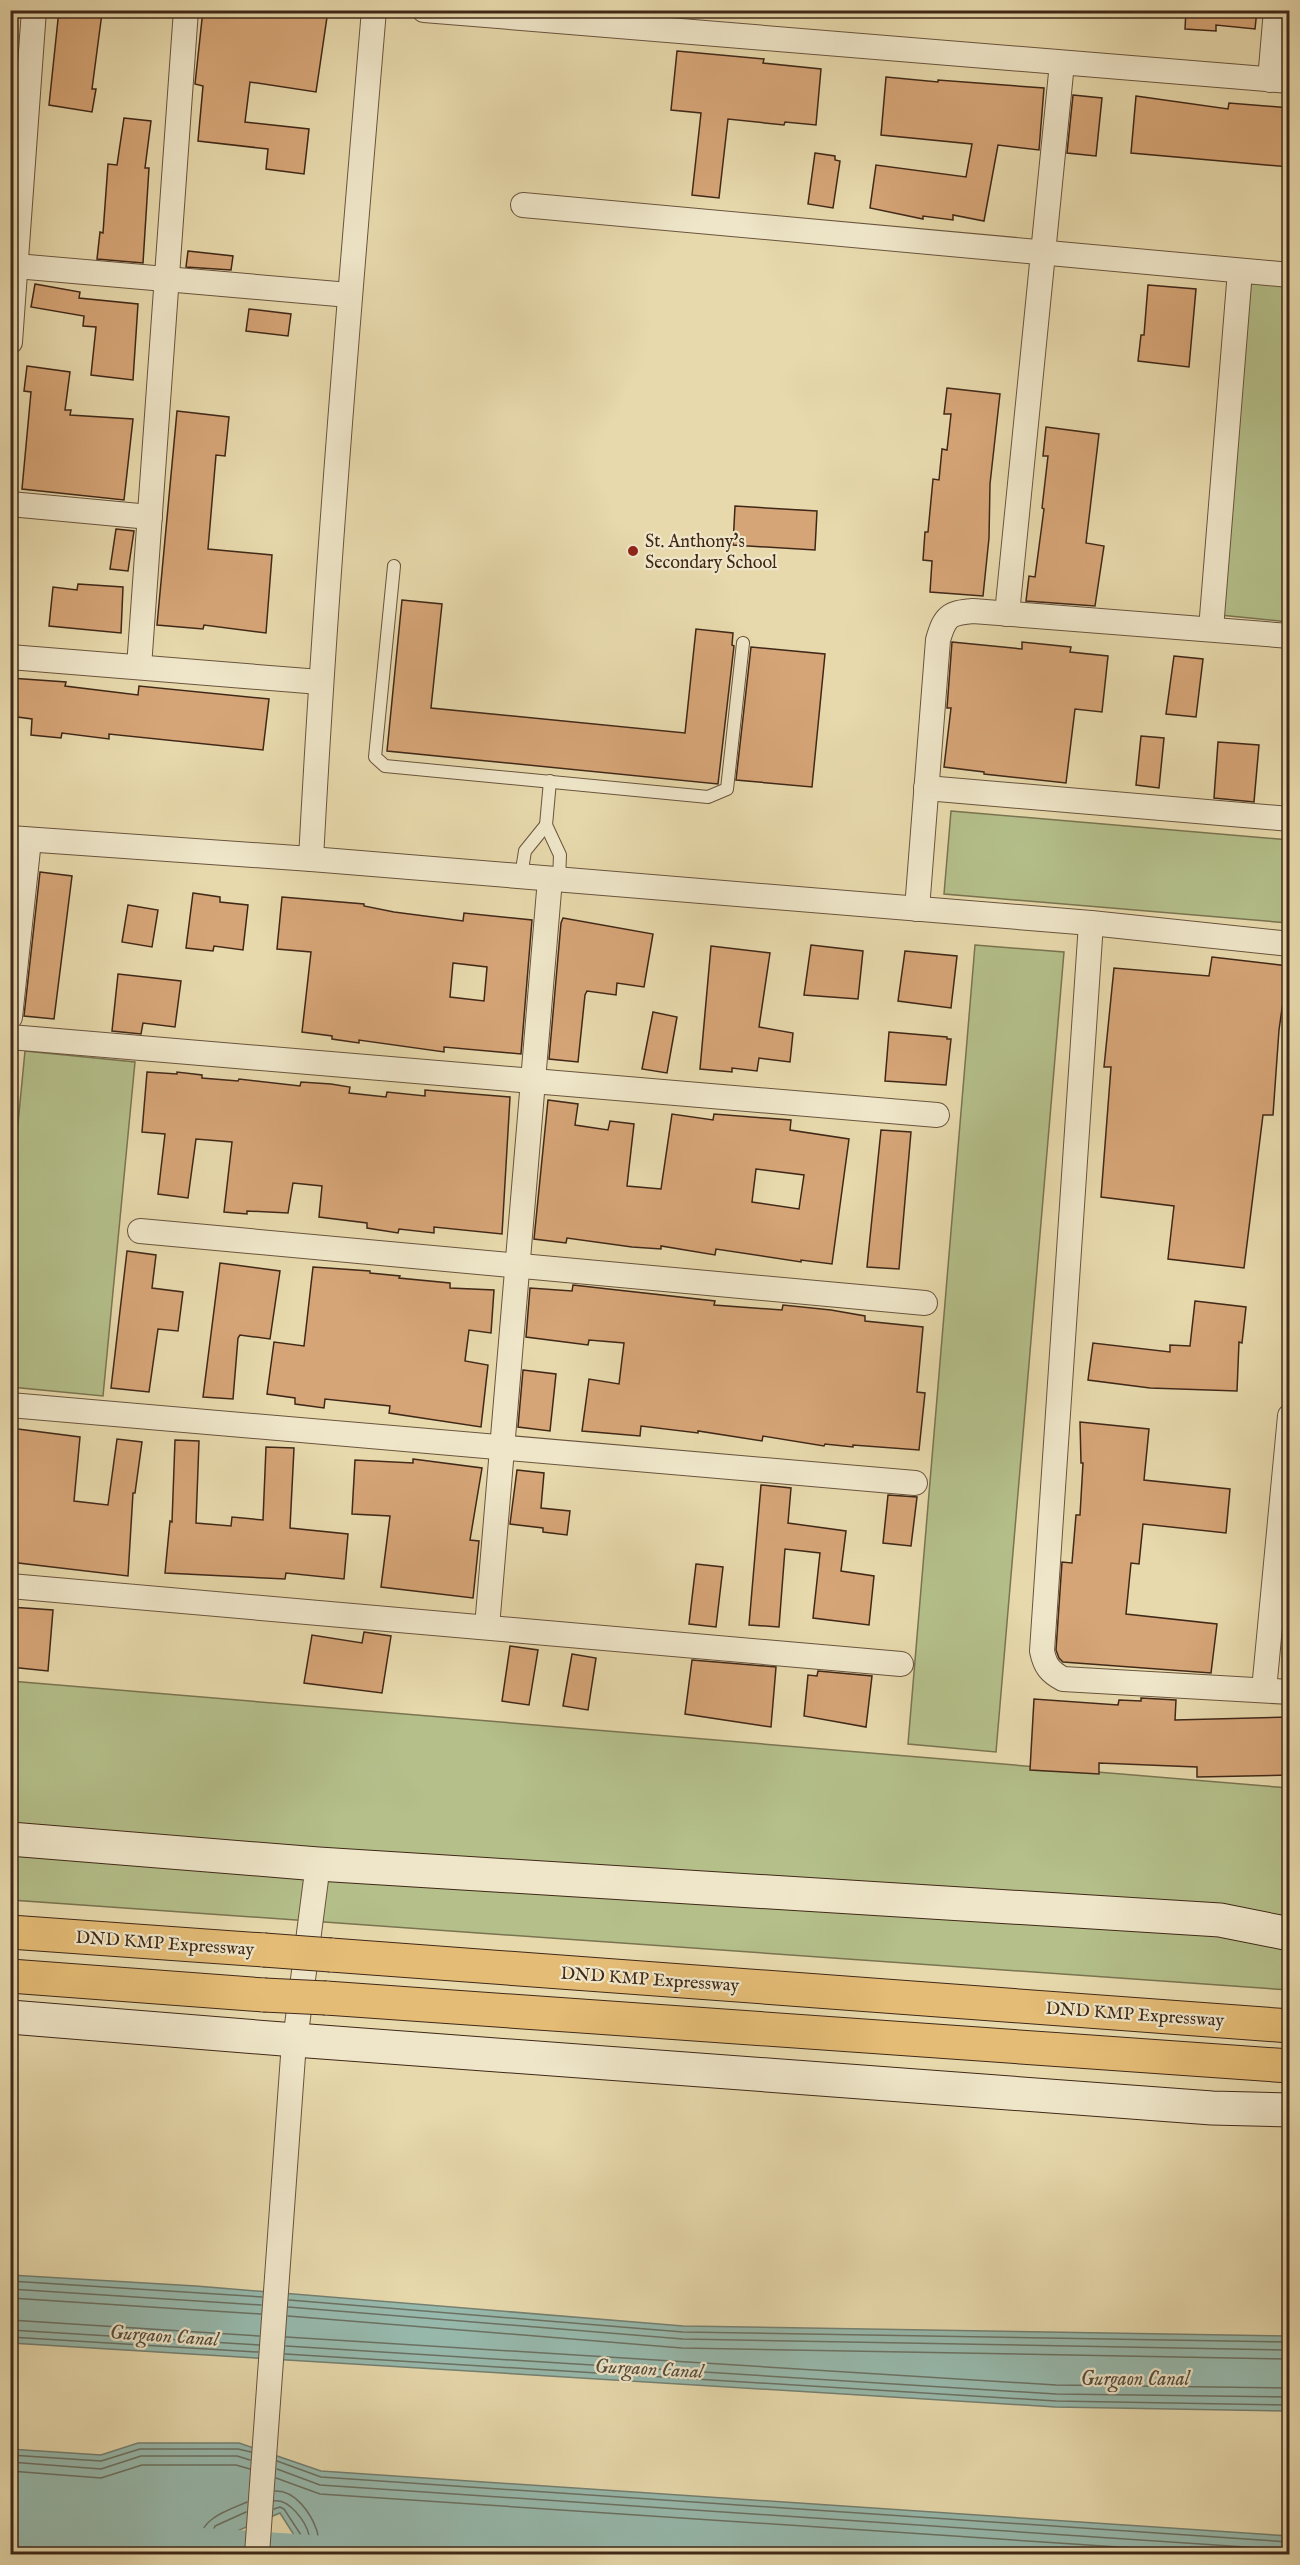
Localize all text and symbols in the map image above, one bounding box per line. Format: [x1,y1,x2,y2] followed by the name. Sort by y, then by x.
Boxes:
[645,531,777,575] place label: St. Anthony's Secondary School
[626,544,640,558] marker: St. Anthony's Secondary School
[75,1927,255,1962] street label: DND KMP Expressway
[560,1963,740,1998] street label: DND KMP Expressway
[1045,1998,1225,2033] street label: DND KMP Expressway
[109,2320,221,2354] water label: Gurgaon Canal
[594,2354,706,2386] water label: Gurgaon Canal
[1081,2367,1192,2393] water label: Gurgaon Canal

